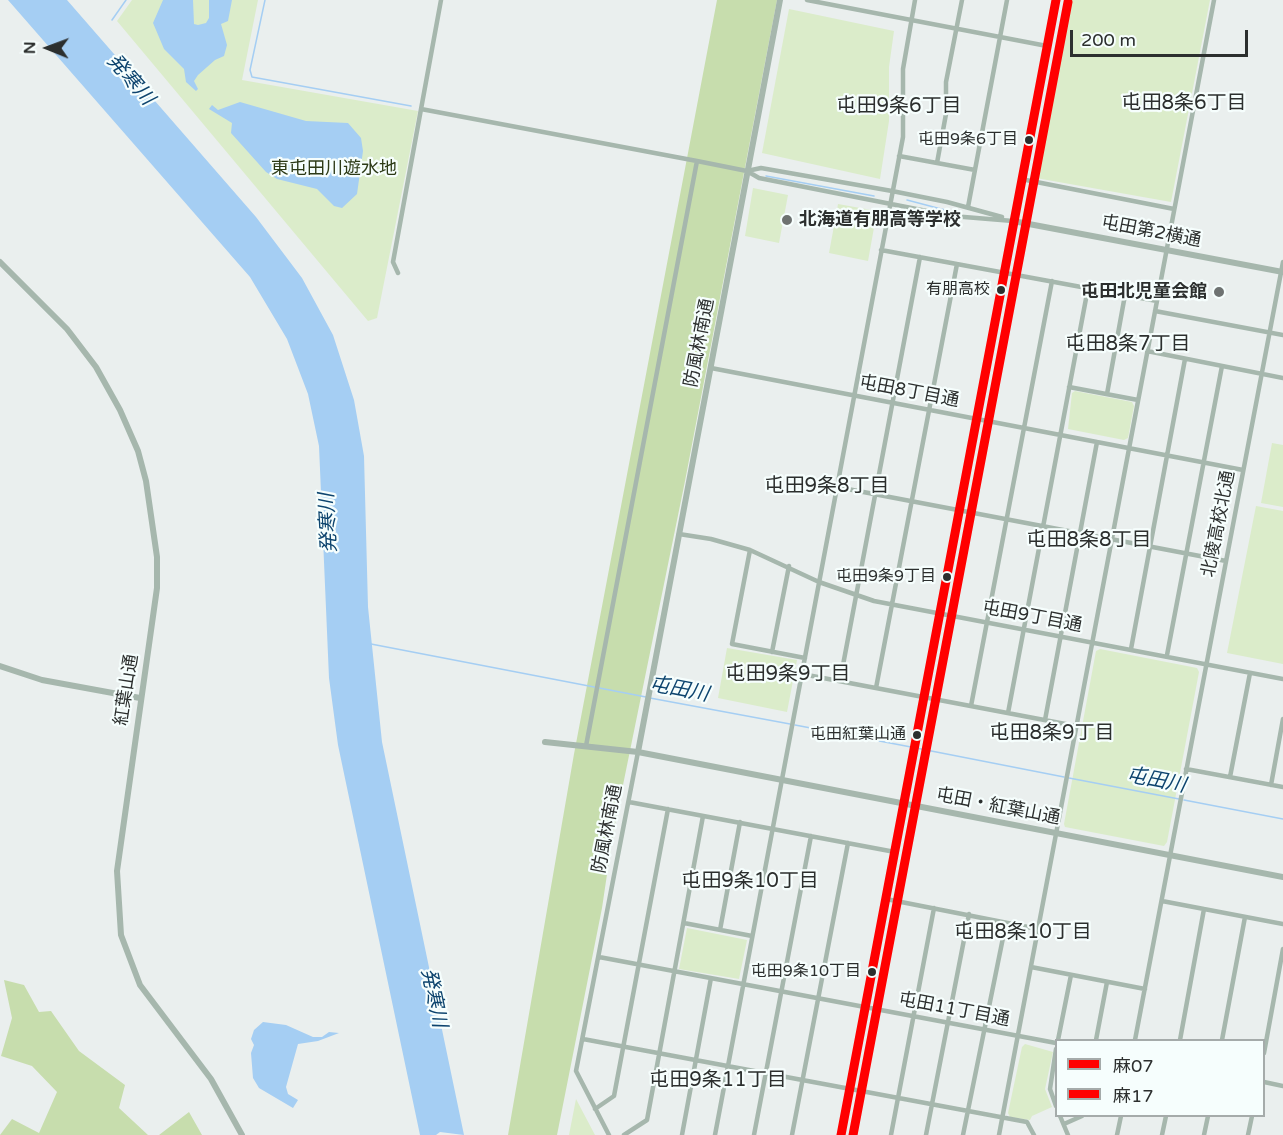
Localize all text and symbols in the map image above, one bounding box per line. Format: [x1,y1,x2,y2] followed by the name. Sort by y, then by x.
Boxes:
[18,18,78,78] north arrow
[1073,18,1252,56] scale bar
[1081,29,1136,51] text: 200 m
[20,41,40,54] text: N
[101,49,159,111] water label: 発寒川
[1121,92,1247,116] district label: 屯田8条6丁目
[836,95,962,119] district label: 屯田9条6丁目
[918,130,1018,150] place label: 屯田9条6丁目
[1023,134,1035,146] marker: 屯田9条6丁目
[271,158,397,180] park label: 東屯田川遊水地
[799,209,961,231] place label: 北海道有朋高等学校
[1099,212,1203,252] street label: 屯田第2横通
[780,213,794,227] marker: 北海道有朋高等学校
[926,280,990,300] place label: 有朋高校
[1081,281,1207,303] place label: 屯田北児童会館
[995,284,1007,296] marker: 有朋高校
[1212,285,1226,299] marker: 屯田北児童会館
[681,297,719,389] street label: 防風林南通
[1065,333,1191,357] district label: 屯田8条7丁目
[857,372,961,412] street label: 屯田8丁目通
[1198,469,1240,579] street label: 北陵高校北通
[764,475,890,499] district label: 屯田9条8丁目
[315,492,343,554] water label: 発寒川
[1026,529,1152,553] district label: 屯田8条8丁目
[836,567,936,587] place label: 屯田9条9丁目
[941,571,953,583] marker: 屯田9条9丁目
[980,597,1084,637] street label: 屯田9丁目通
[111,653,143,727] street label: 紅葉山通
[725,663,851,687] district label: 屯田9条9丁目
[647,672,711,708] water label: 屯田川
[989,722,1115,746] district label: 屯田8条9丁目
[810,725,906,745] place label: 屯田紅葉山通
[911,729,923,741] marker: 屯田紅葉山通
[1124,763,1188,799] water label: 屯田川
[589,783,627,875] street label: 防風林南通
[934,784,1062,830] street label: 屯田・紅葉山通
[681,870,819,894] district label: 屯田9条10丁目
[954,921,1092,945] district label: 屯田8条10丁目
[751,962,861,982] place label: 屯田9条10丁目
[415,966,451,1030] water label: 発寒川
[866,966,878,978] marker: 屯田9条10丁目
[897,989,1011,1031] street label: 屯田11丁目通
[1055,1039,1265,1117] legend
[1113,1055,1154,1077] text: 麻07
[649,1069,787,1093] district label: 屯田9条11丁目
[1113,1085,1154,1107] text: 麻17

